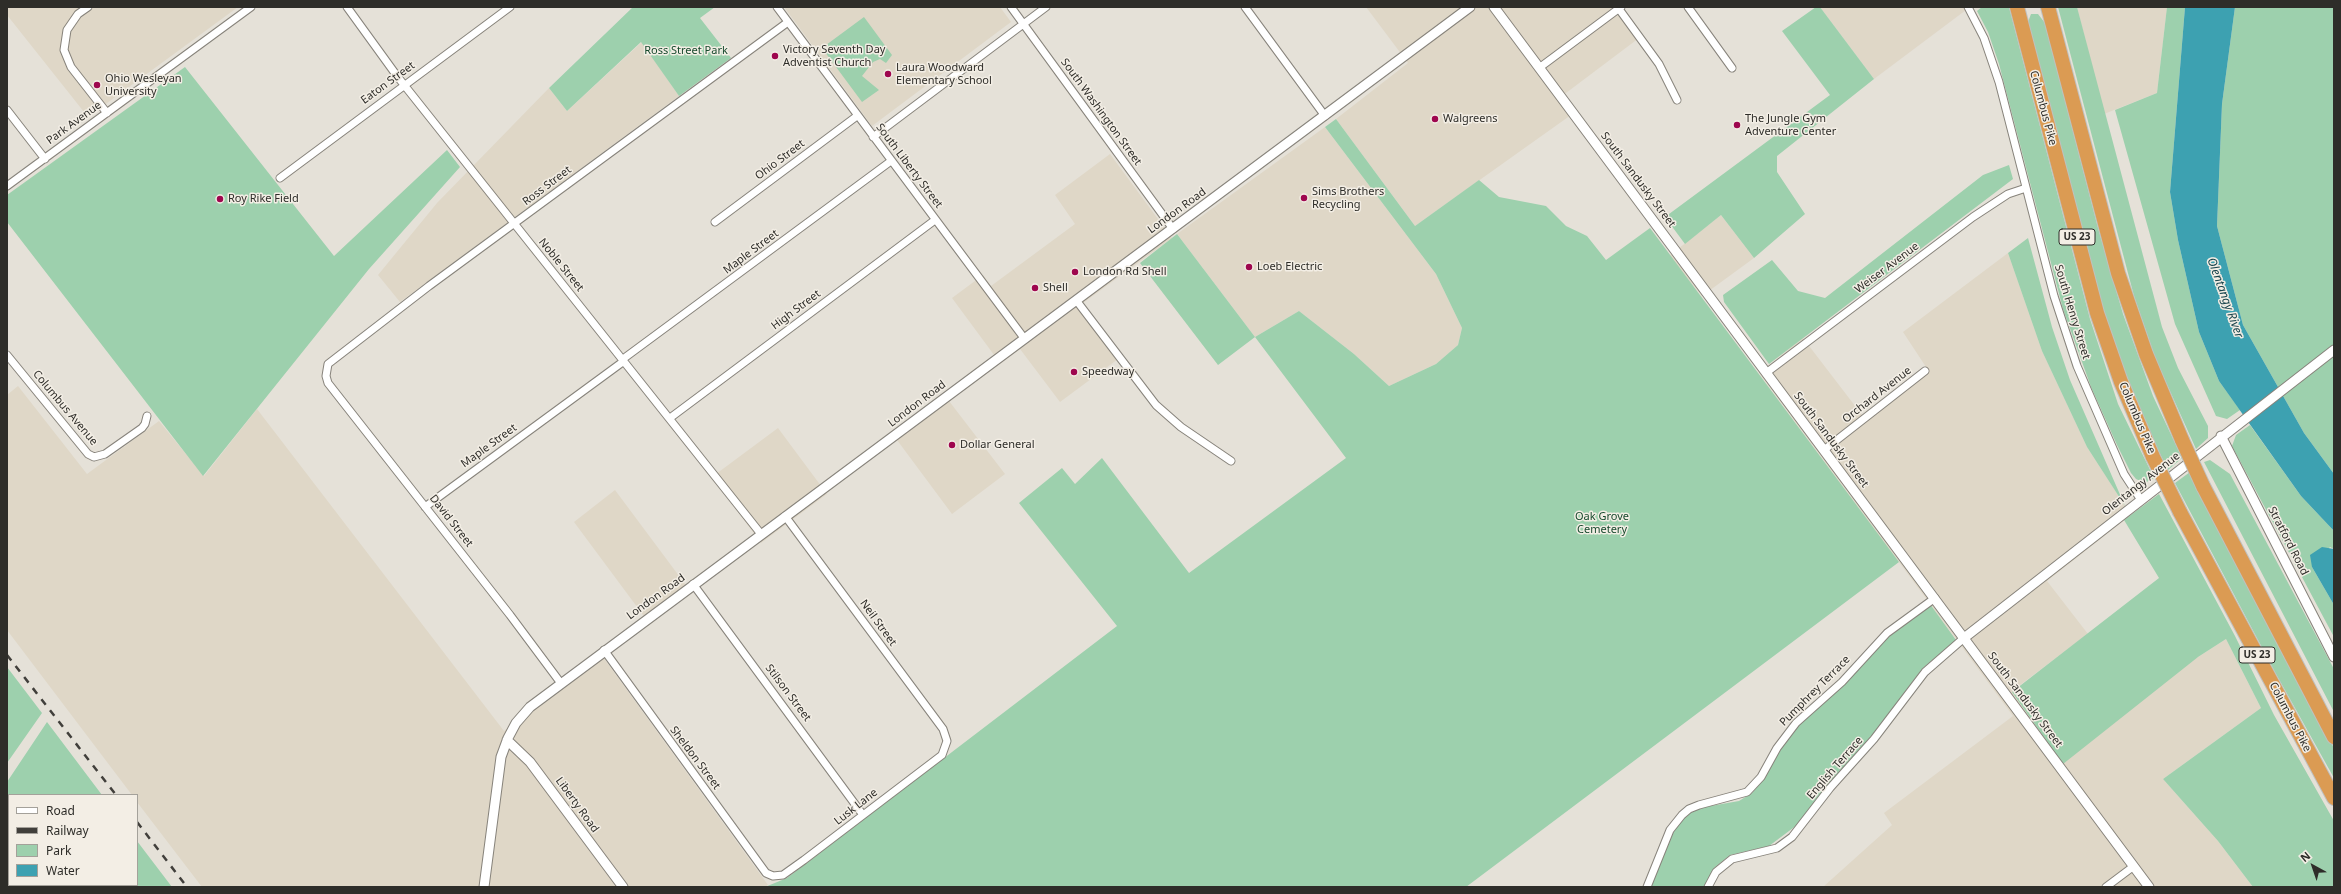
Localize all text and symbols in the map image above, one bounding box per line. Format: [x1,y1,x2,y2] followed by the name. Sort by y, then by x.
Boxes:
[783,43,885,69] place label: Victory Seventh Day Adventist Church
[644,44,728,58] park label: Ross Street Park
[770,51,780,61] marker: Victory Seventh Day Adventist Church
[1058,56,1144,168] street label: South Washington Street
[359,59,417,107] street label: Eaton Street
[896,61,992,87] place label: Laura Woodward Elementary School
[883,69,893,79] marker: Laura Woodward Elementary School
[2027,69,2059,147] street label: Columbus Pike
[105,72,182,98] place label: Ohio Wesleyan University
[92,80,102,90] marker: Ohio Wesleyan University
[44,99,104,147] street label: Park Avenue
[1443,112,1498,126] place label: Walgreens
[1745,112,1836,138] place label: The Jungle Gym Adventure Center
[1430,114,1440,124] marker: Walgreens
[1732,120,1742,130] marker: The Jungle Gym Adventure Center
[873,121,945,211] street label: South Liberty Street
[1598,130,1678,230] street label: South Sandusky Street
[753,137,807,183] street label: Ohio Street
[520,163,574,209] street label: Ross Street
[1145,185,1209,237] street label: London Road
[1312,185,1384,211] place label: Sims Brothers Recycling
[228,192,299,206] place label: Roy Rike Field
[1299,193,1309,203] marker: Sims Brothers Recycling
[215,194,225,204] marker: Roy Rike Field
[721,227,781,277] street label: Maple Street
[2059,229,2095,245] road number: US 23
[536,236,586,294] street label: Noble Street
[1852,240,1922,296] street label: Weiser Avenue
[2204,256,2246,340] water label: Olentangy River
[1257,260,1322,274] place label: Loeb Electric
[1244,262,1254,272] marker: Loeb Electric
[2051,263,2093,361] street label: South Henry Street
[1083,265,1166,279] place label: London Rd Shell
[1070,267,1080,277] marker: London Rd Shell
[1043,281,1068,295] place label: Shell
[1030,283,1040,293] marker: Shell
[769,287,823,333] street label: High Street
[1840,364,1914,426] street label: Orchard Avenue
[1082,365,1134,379] place label: Speedway
[1069,367,1079,377] marker: Speedway
[30,368,100,448] street label: Columbus Avenue
[886,378,948,430] street label: London Road
[2116,380,2158,456] street label: Columbus Pike
[1791,390,1871,490] street label: South Sandusky Street
[459,421,519,471] street label: Maple Street
[960,438,1034,452] place label: Dollar General
[947,440,957,450] marker: Dollar General
[2099,449,2183,519] street label: Olentangy Avenue
[426,492,476,550] street label: David Street
[2265,504,2311,578] street label: Stratford Road
[1575,510,1629,536] park label: Oak Grove Cemetery
[624,571,688,623] street label: London Road
[857,597,899,649] street label: Neil Street
[2239,647,2275,663] road number: US 23
[1985,650,2065,750] street label: South Sandusky Street
[1777,653,1853,729] street label: Pumphrey Terrace
[762,662,814,724] street label: Stilson Street
[2266,680,2314,754] street label: Columbus Pike
[667,724,723,792] street label: Sheldon Street
[1804,734,1866,802] street label: English Terrace
[553,775,601,835] street label: Liberty Road
[832,786,880,828] street label: Lusk Lane
[8,794,138,886] legend
[46,802,75,819] text: Road
[46,822,89,839] text: Railway
[46,842,71,859] text: Park
[2293,846,2333,886] north arrow
[2297,848,2313,865] text: N
[46,862,80,879] text: Water

